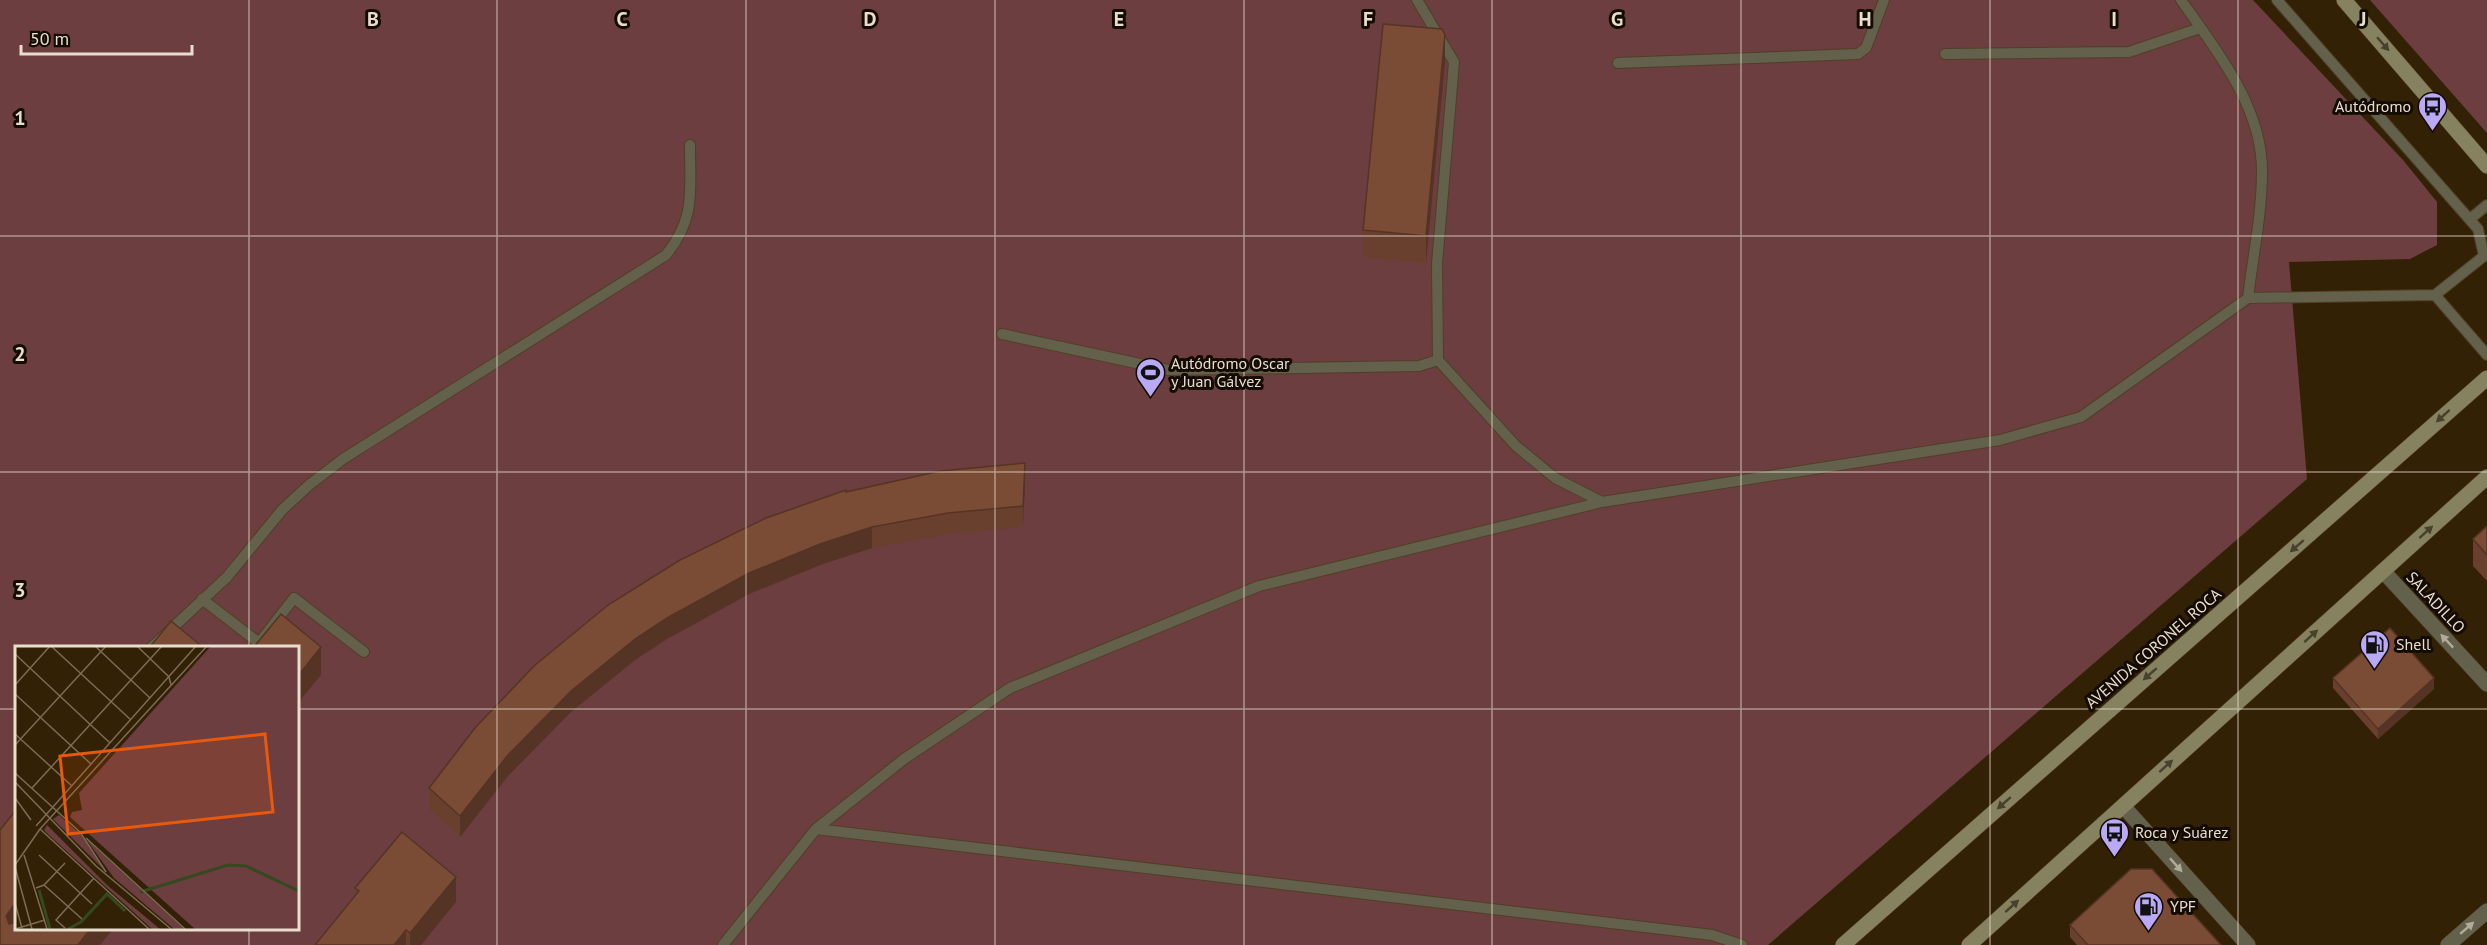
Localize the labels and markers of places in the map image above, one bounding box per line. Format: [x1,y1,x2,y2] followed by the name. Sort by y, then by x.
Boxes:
[2416,90,2448,132] bus stop icon: Autódromo
[2335,96,2411,116] place label: Autódromo
[1171,353,1290,391] place label: Autódromo Oscar y Juan Gálvez
[1134,356,1166,398] sports icon: Autódromo Oscar y Juan Gálvez
[2359,628,2391,670] fuel station icon: Shell
[2396,634,2431,654] place label: Shell
[2098,816,2130,858] bus stop icon: Roca y Suárez
[2135,822,2228,842] place label: Roca y Suárez
[2133,890,2165,932] fuel station icon: YPF
[2170,896,2196,916] place label: YPF

